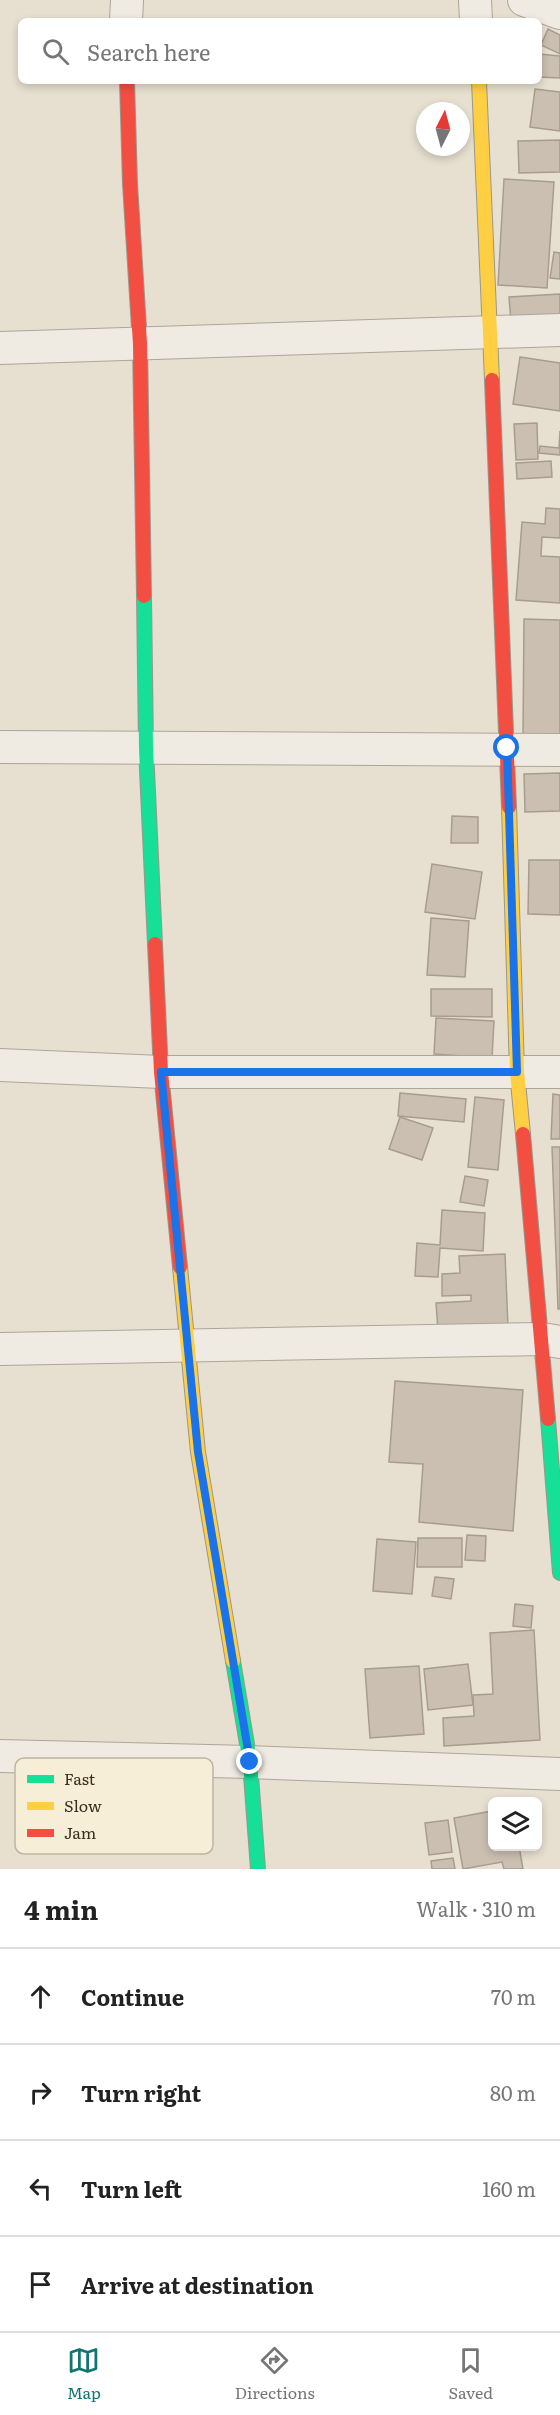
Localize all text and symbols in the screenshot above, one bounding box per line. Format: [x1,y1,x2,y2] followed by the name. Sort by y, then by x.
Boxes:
[18,18,542,84] search box
[39,35,72,68] icon: search
[87,35,210,68] text: Search here
[416,102,470,156] north arrow
[493,734,519,760] route start
[236,1748,262,1774] route end
[15,1758,213,1854] legend
[64,1766,96,1790] text: Fast
[64,1793,102,1817] text: Slow
[488,1797,542,1851] map controls
[488,1797,542,1851] button: layers
[64,1820,97,1844] text: Jam
[24,1889,98,1928] text: 4 min
[416,1893,536,1923] text: Walk · 310 m
[24,1980,57,2013] icon: ahead
[81,1980,184,2013] text: Continue
[491,1981,536,2011] text: 70 m
[24,2076,57,2109] icon: right
[81,2076,201,2109] text: Turn right
[490,2077,536,2107] text: 80 m
[24,2172,57,2205] icon: left
[81,2172,182,2205] text: Turn left
[482,2173,536,2203] text: 160 m
[24,2268,57,2301] icon: arrive
[81,2268,314,2301] text: Arrive at destination
[67,2344,101,2404] tab: Map
[235,2344,315,2404] tab: Directions
[449,2344,493,2404] tab: Saved

